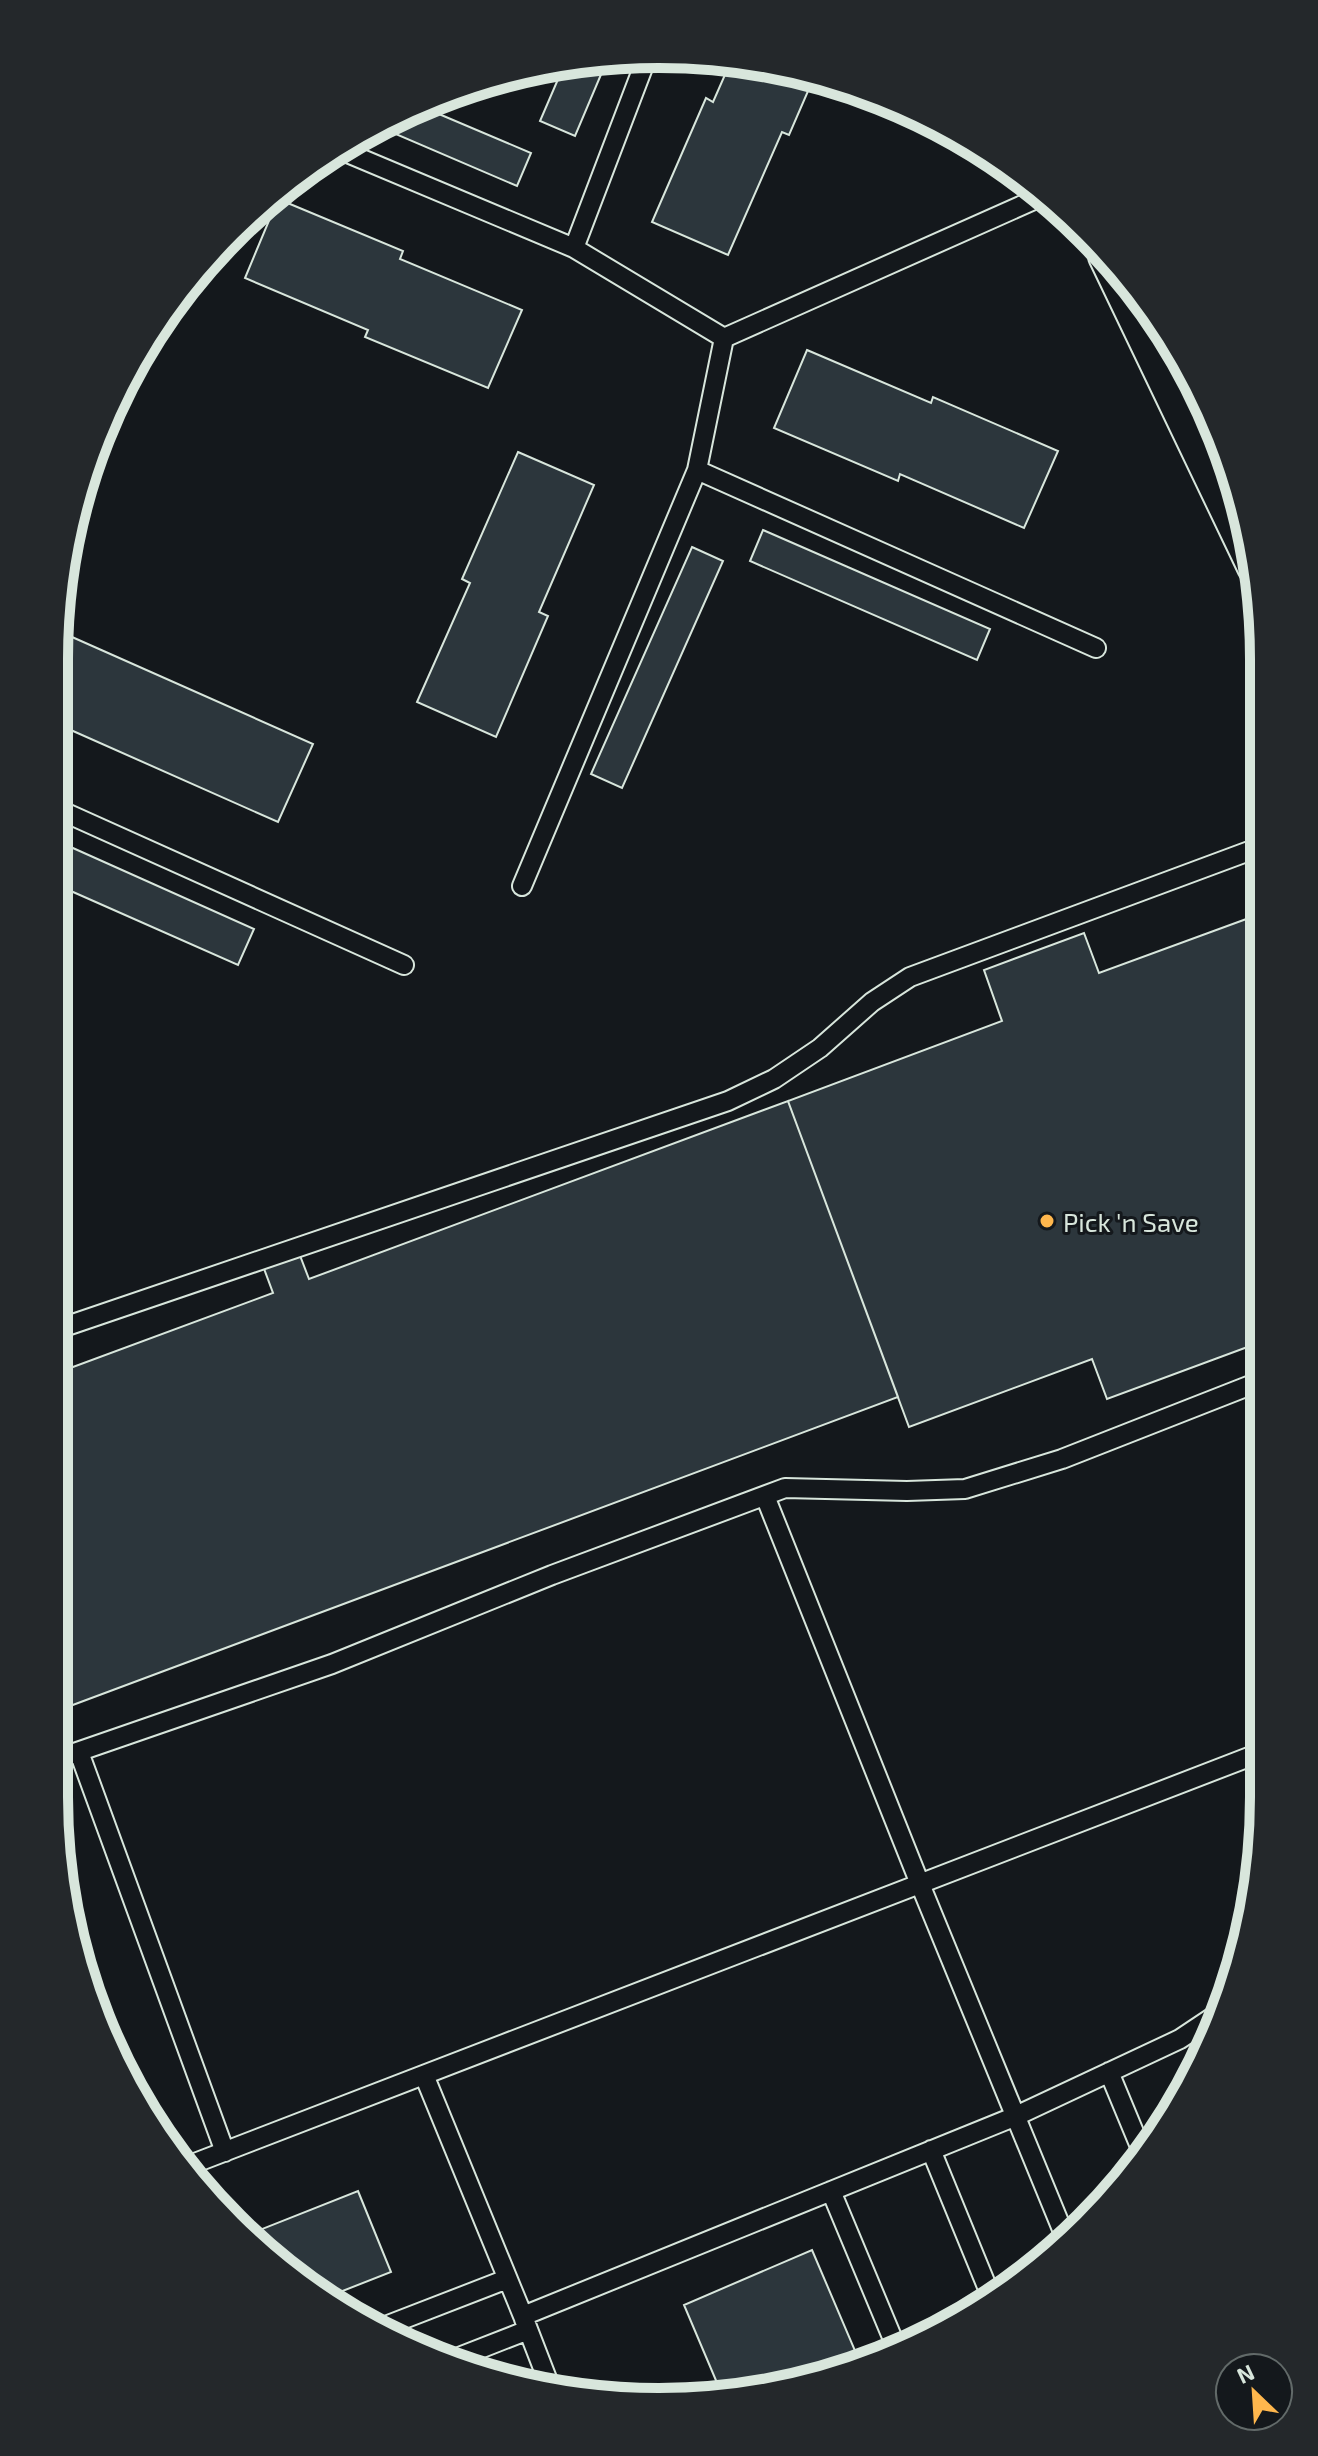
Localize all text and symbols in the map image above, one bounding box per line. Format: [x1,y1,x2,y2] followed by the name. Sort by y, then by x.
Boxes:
[1063,1206,1199,1237] place label: Pick 'n Save
[1038,1212,1056,1230] marker: Pick 'n Save
[1214,2352,1294,2432] north arrow
[1232,2358,1258,2388] text: N

